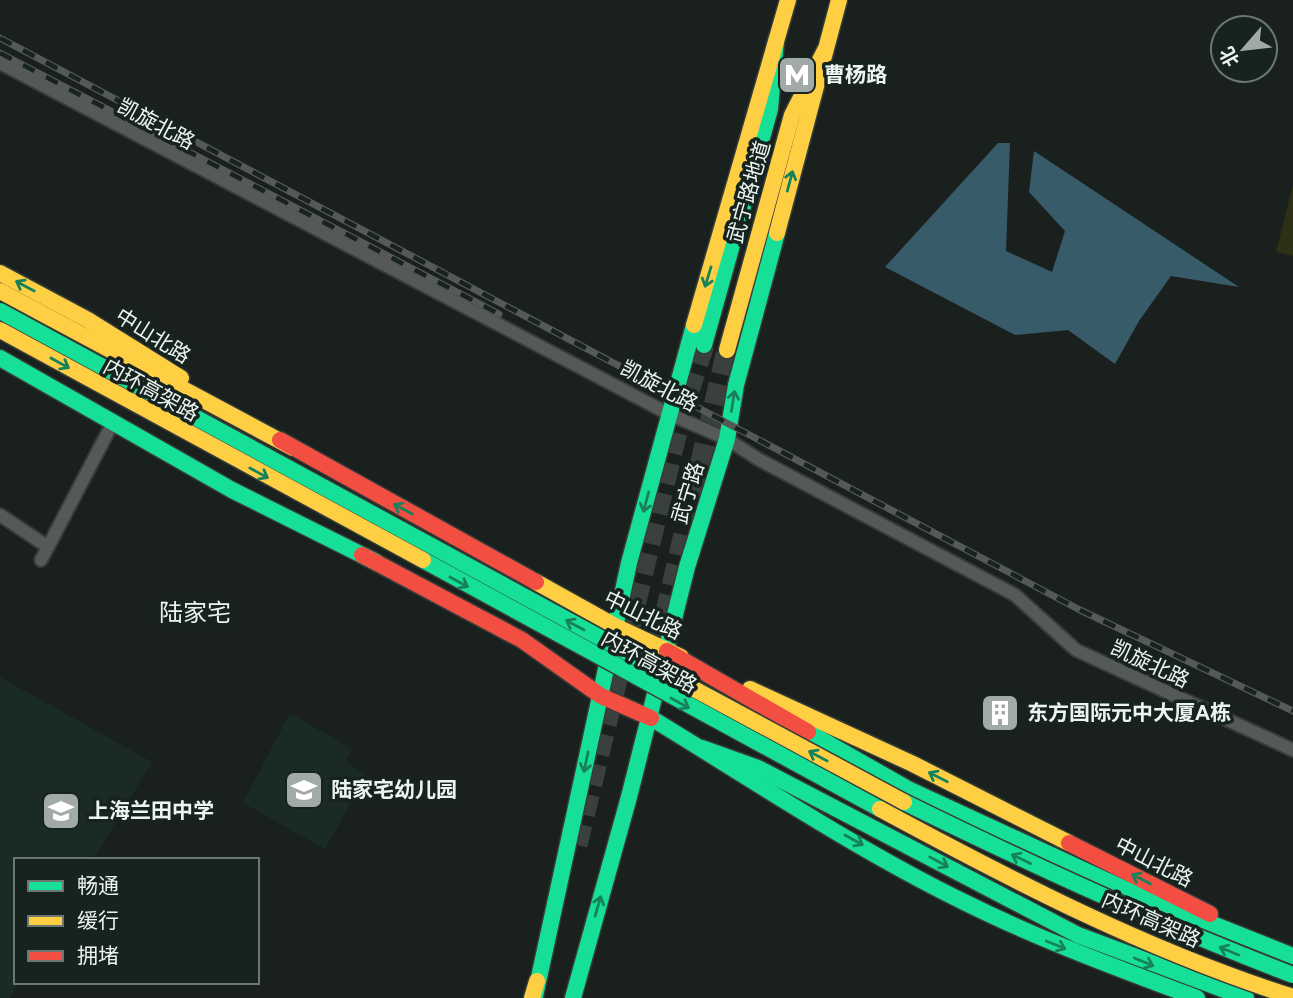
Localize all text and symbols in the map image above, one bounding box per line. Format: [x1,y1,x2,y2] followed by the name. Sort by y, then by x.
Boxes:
[1209,14,1279,84] north arrow
[1215,43,1244,71] text: 北
[776,54,818,96] metro station icon: 曹杨路
[824,62,887,87] place label: 曹杨路
[113,93,199,154] street label: 凯旋北路
[722,138,775,246] street label: 武宁路地道
[784,170,797,192] one-way arrow
[701,266,714,288] one-way arrow
[15,279,36,293] one-way arrow
[111,303,196,368] street label: 中山北路
[99,353,203,426] street label: 内环高架路
[616,355,702,416] street label: 凯旋北路
[49,356,69,370] one-way arrow
[727,390,740,413] one-way arrow
[666,459,709,527] street label: 武宁路
[248,467,269,480] one-way arrow
[639,490,652,513] one-way arrow
[393,502,414,515] one-way arrow
[448,575,468,589] one-way arrow
[600,585,686,644] street label: 中山北路
[159,598,231,627] district label: 陆家宅
[566,617,586,631] one-way arrow
[597,625,701,698] street label: 内环高架路
[1107,634,1194,693] street label: 凯旋北路
[979,692,1021,734] building icon: 东方国际元中大厦A栋
[669,697,690,710] one-way arrow
[1027,700,1231,725] place label: 东方国际元中大厦A栋
[809,749,829,763] one-way arrow
[579,750,593,773] one-way arrow
[283,769,325,811] school or university icon: 陆家宅幼儿园
[928,770,949,784] one-way arrow
[331,777,457,802] place label: 陆家宅幼儿园
[40,790,82,832] school or university icon: 上海兰田中学
[88,798,214,823] place label: 上海兰田中学
[1111,831,1197,892] street label: 中山北路
[843,833,863,847] one-way arrow
[1011,852,1032,866] one-way arrow
[929,855,949,869] one-way arrow
[14,858,259,984] legend
[1131,872,1152,886] one-way arrow
[77,873,119,898] text: 畅通
[1098,887,1204,952] street label: 内环高架路
[593,895,606,917] one-way arrow
[77,908,119,933] text: 缓行
[1044,939,1066,952] one-way arrow
[77,943,119,968] text: 拥堵
[1219,943,1241,956] one-way arrow
[1132,956,1154,969] one-way arrow

